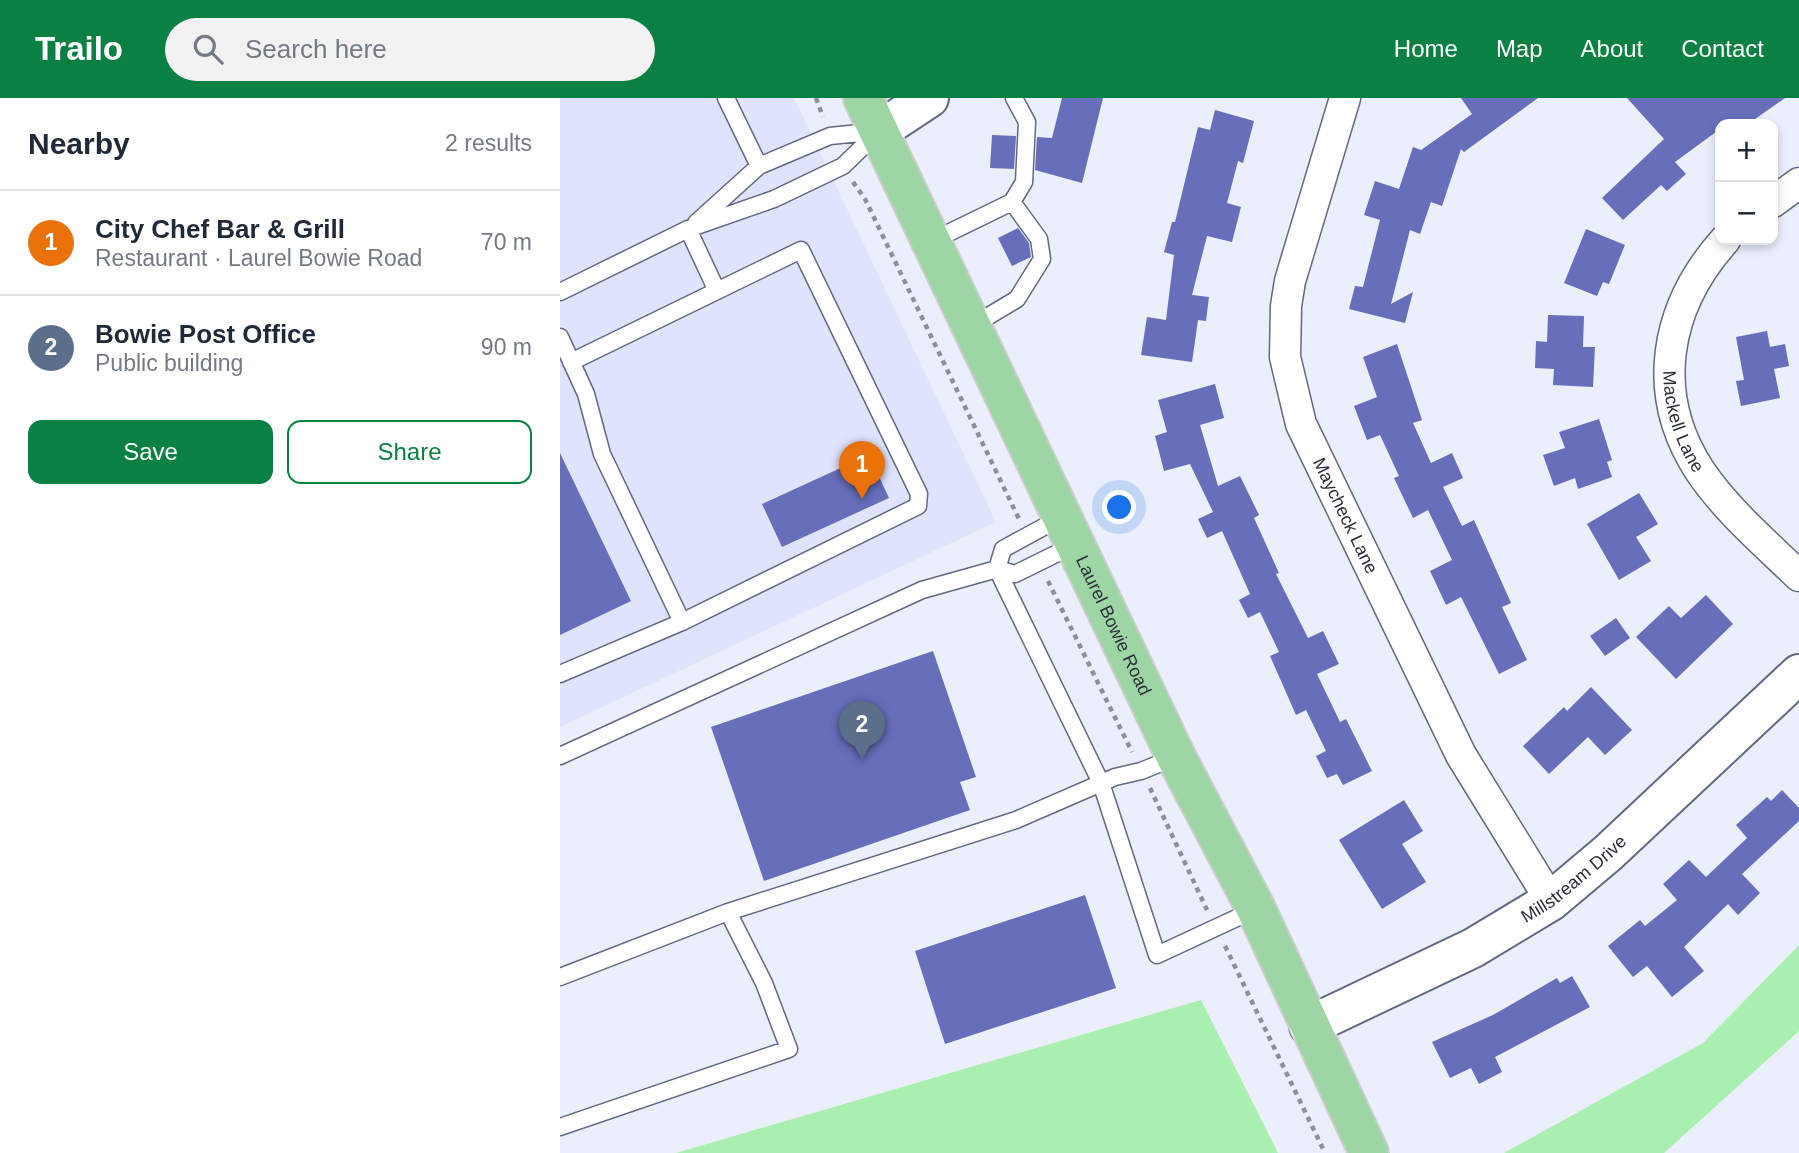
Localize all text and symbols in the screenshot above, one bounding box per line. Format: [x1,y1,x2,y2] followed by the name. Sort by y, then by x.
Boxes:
[165,18,655,81] search box
[35,30,123,67] text: Trailo
[189,30,227,68] icon: search
[245,34,387,64] text: Search here
[1394,35,1458,62] text: Home
[1496,35,1543,62] text: Map
[1581,35,1643,62] text: About
[1681,35,1764,62] text: Contact
[1715,119,1778,245] map controls
[1715,119,1778,182] button: +
[28,127,130,160] text: Nearby
[445,130,532,156] text: 2 results
[1715,182,1778,245] button: −
[95,214,345,244] text: City Chef Bar & Grill
[45,229,57,255] text: 1
[481,229,532,255] text: 70 m
[95,245,422,271] text: Restaurant · Laurel Bowie Road
[95,319,316,349] text: Bowie Post Office
[45,334,57,360] text: 2
[481,334,532,360] text: 90 m
[95,350,243,376] text: Public building
[1659,370,1708,476] street label: Mackell Lane
[28,420,273,484] button: Save
[287,420,532,484] button: Share
[839,441,885,499] pin: 1
[1309,454,1382,577] street label: Maycheck Lane
[1102,490,1136,524] your location
[1072,552,1155,699] street label: Laurel Bowie Road
[839,701,885,759] pin: 2
[1517,831,1630,927] street label: Millstream Drive

